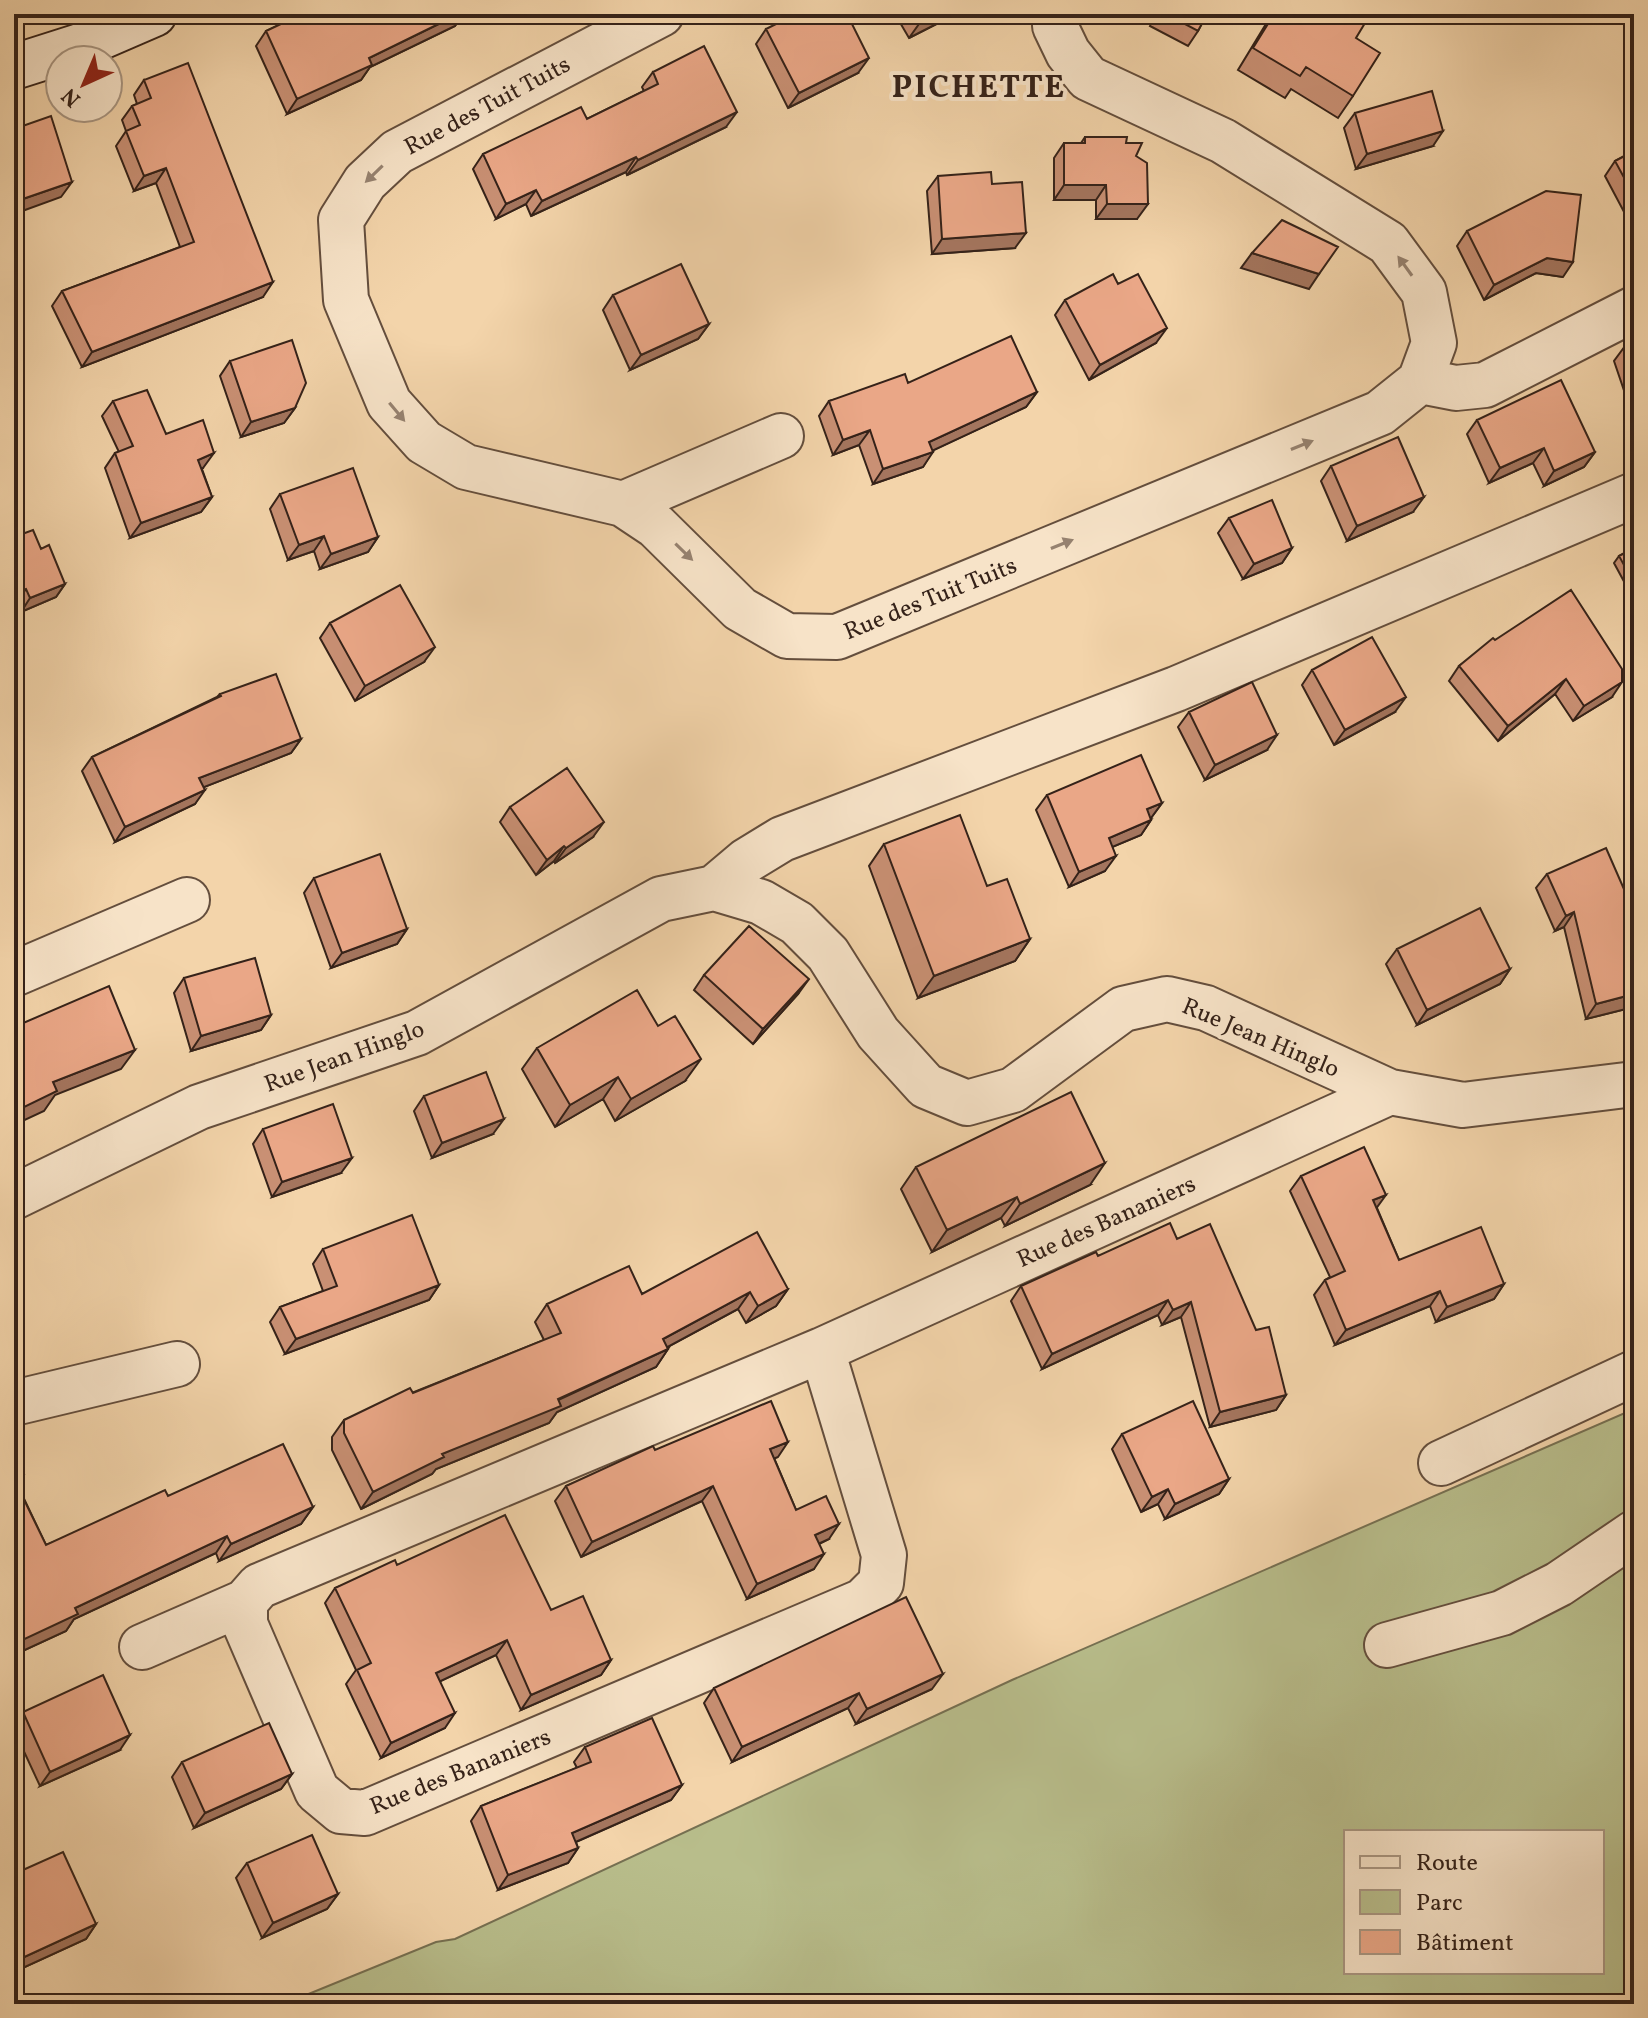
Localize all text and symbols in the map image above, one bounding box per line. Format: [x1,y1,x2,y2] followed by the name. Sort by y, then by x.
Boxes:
[44,44,124,124] north arrow
[399,49,577,165] street label: Rue des Tuit Tuits
[892,67,1066,111] district label: PICHETTE
[55,80,88,113] text: N
[365,165,384,183] one-way arrow
[1397,255,1413,277] one-way arrow
[388,401,405,421] one-way arrow
[1291,439,1314,452] one-way arrow
[1050,538,1074,551] one-way arrow
[674,542,693,561] one-way arrow
[839,550,1022,650] street label: Rue des Tuit Tuits
[1176,990,1344,1087] street label: Rue Jean Hinglo
[260,1013,430,1103] street label: Rue Jean Hinglo
[1012,1168,1202,1278] street label: Rue des Bananiers
[365,1721,556,1825] street label: Rue des Bananiers
[1344,1830,1604,1974] legend
[1416,1847,1478,1881] text: Route
[1416,1887,1463,1921] text: Parc
[1416,1927,1514,1961] text: Bâtiment

